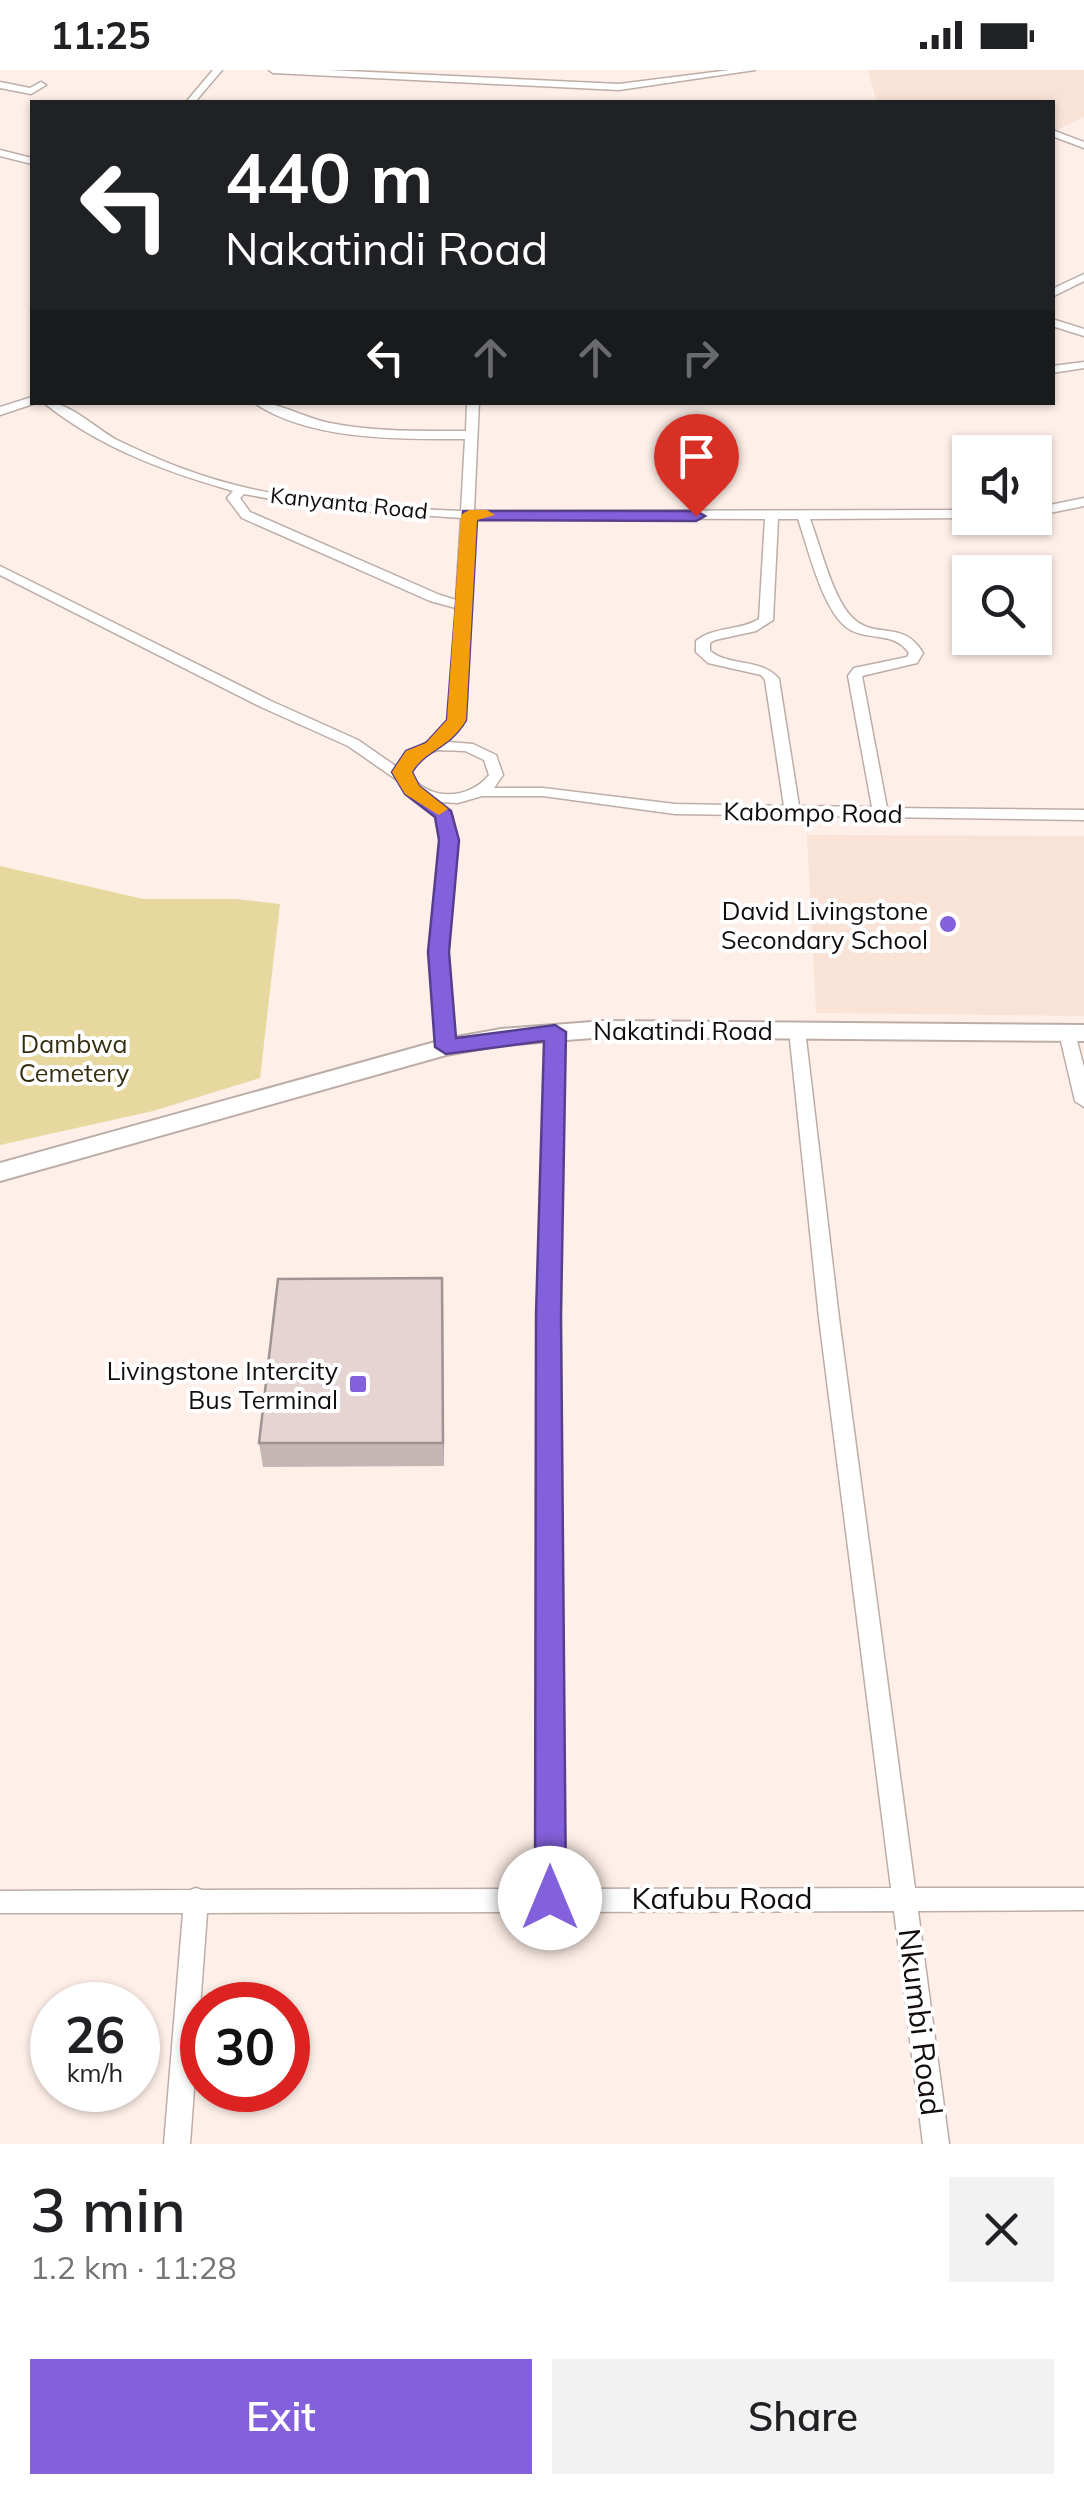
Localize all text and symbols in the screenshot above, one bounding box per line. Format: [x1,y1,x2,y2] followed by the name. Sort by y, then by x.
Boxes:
[50,11,151,59] text: 11:25
[225,133,433,221] text: 440 m
[60,140,190,270] icon: left
[225,220,548,276] text: Nakatindi Road
[358,330,413,385] icon: left
[463,330,518,385] icon: ahead
[568,330,623,385] icon: ahead
[673,330,728,385] icon: right
[654,414,739,517] pin
[669,429,724,484] icon: arrive
[952,435,1052,655] map controls
[952,435,1052,535] button: sound
[269,481,429,525] street label: Kanyanta Road
[952,555,1052,655] button: search
[723,795,903,829] street label: Kabompo Road
[721,895,928,955] place label: David Livingstone Secondary School
[937,913,959,935] marker: David Livingstone Secondary School
[593,1015,773,1046] street label: Nakatindi Road
[19,1028,129,1088] park label: Dambwa Cemetery
[107,1355,338,1415] place label: Livingstone Intercity Bus Terminal
[347,1373,369,1395] marker: Livingstone Intercity Bus Terminal
[498,1846,602,1950] position arrow
[631,1879,813,1917] street label: Kafubu Road
[891,1926,951,2118] street label: Nkumbi Road
[180,1982,310,2112] speed limit sign: 30
[65,2003,125,2066] text: 26
[67,2057,123,2088] text: km/h
[30,2172,186,2247] text: 3 min
[949,2177,1054,2282] button: close
[30,2247,237,2287] text: 1.2 km · 11:28
[30,2359,532,2474] button: Exit
[552,2359,1054,2474] button: Share

